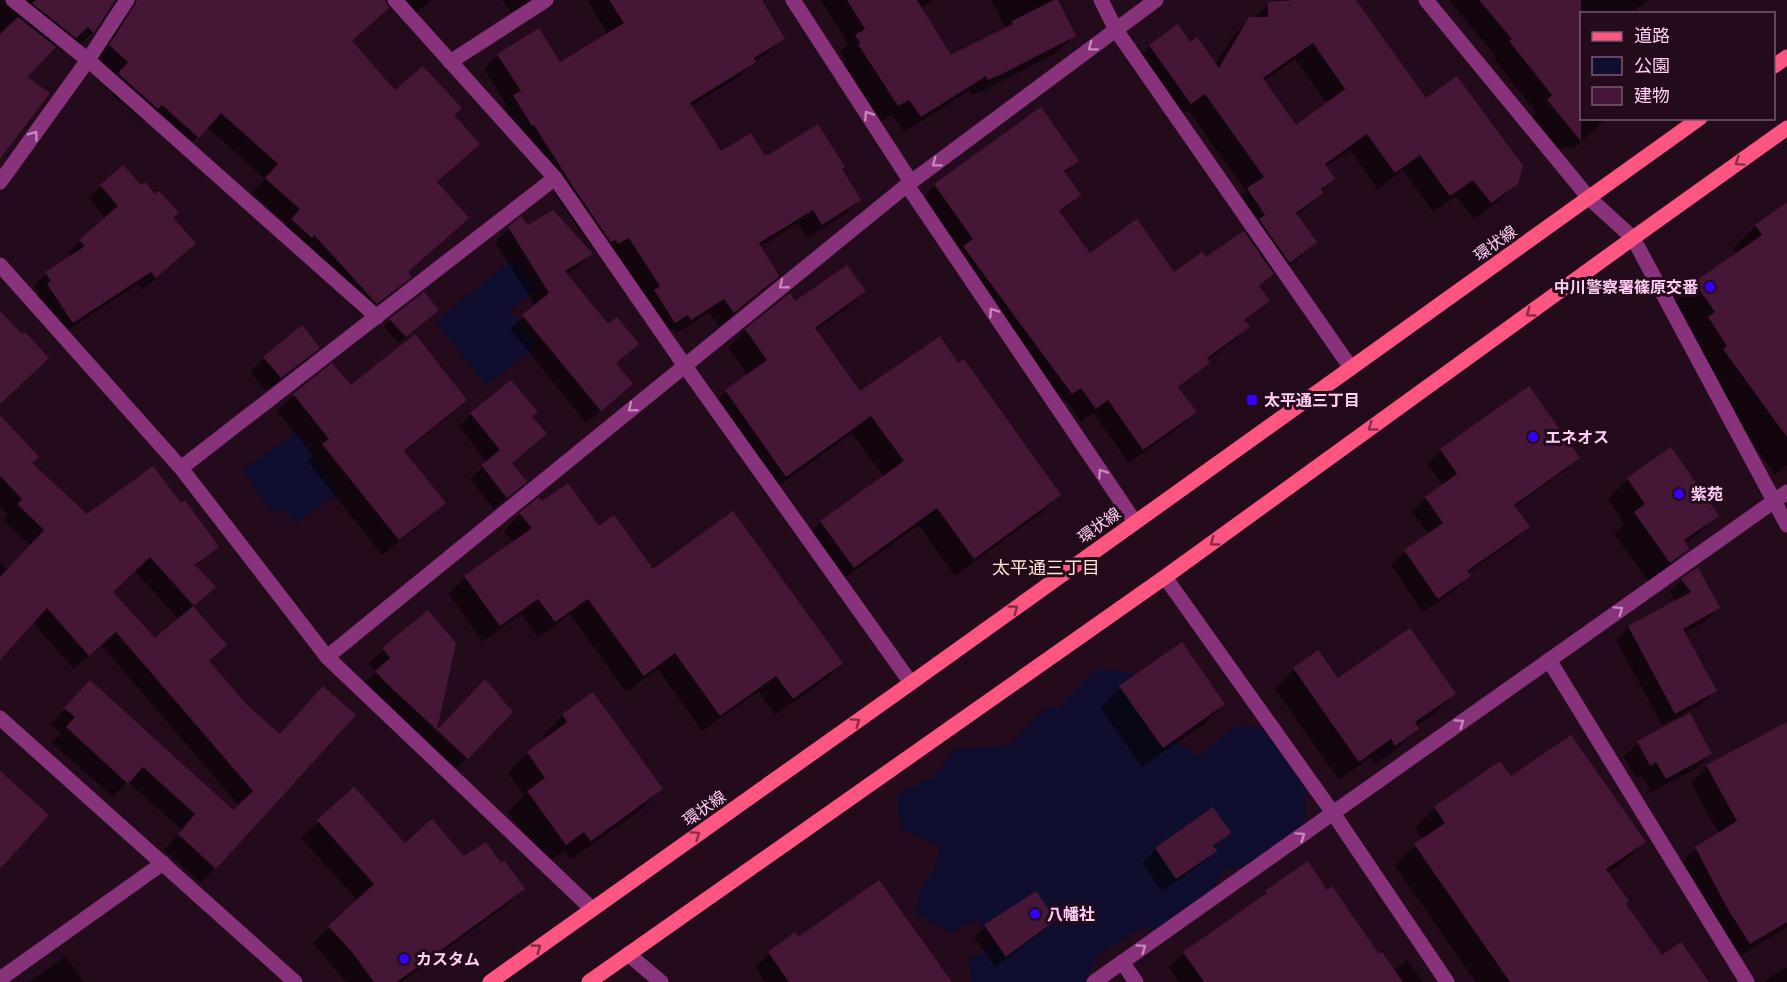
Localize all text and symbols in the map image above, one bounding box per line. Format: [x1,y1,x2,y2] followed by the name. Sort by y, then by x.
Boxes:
[1580,12,1775,120] legend
[1634,24,1670,48] text: 道路
[1088,40,1099,51] one-way arrow
[1634,54,1670,78] text: 公園
[1634,84,1670,108] text: 建物
[863,111,875,121] one-way arrow
[27,130,38,141] one-way arrow
[1735,155,1746,166] one-way arrow
[931,156,942,167] one-way arrow
[1470,221,1521,267] street label: 環状線
[1554,277,1698,299] place label: 中川警察署篠原交番
[779,278,790,289] one-way arrow
[1703,280,1717,294] marker: 中川警察署篠原交番
[1525,305,1536,316] one-way arrow
[989,308,1000,319] one-way arrow
[1264,390,1360,412] place label: 太平通三丁目
[1245,393,1259,407] marker: 太平通三丁目
[628,401,639,412] one-way arrow
[1367,420,1378,431] one-way arrow
[1545,427,1609,449] place label: エネオス
[1526,430,1540,444] marker: エネオス
[1098,469,1109,480] one-way arrow
[1691,484,1723,506] place label: 紫苑
[1672,487,1686,501] marker: 紫苑
[1074,503,1125,549] street label: 環状線
[1210,535,1221,546] one-way arrow
[992,556,1100,580] district label: 太平通三丁目
[1008,605,1019,616] one-way arrow
[1613,607,1624,618] one-way arrow
[849,718,860,729] one-way arrow
[1453,719,1464,730] one-way arrow
[679,786,731,832] street label: 環状線
[690,831,701,842] one-way arrow
[1294,832,1305,843] one-way arrow
[1047,904,1095,926] place label: 八幡社
[1028,907,1042,921] marker: 八幡社
[531,944,542,955] one-way arrow
[1135,944,1146,955] one-way arrow
[416,949,480,971] place label: カスタム
[397,952,411,966] marker: カスタム

